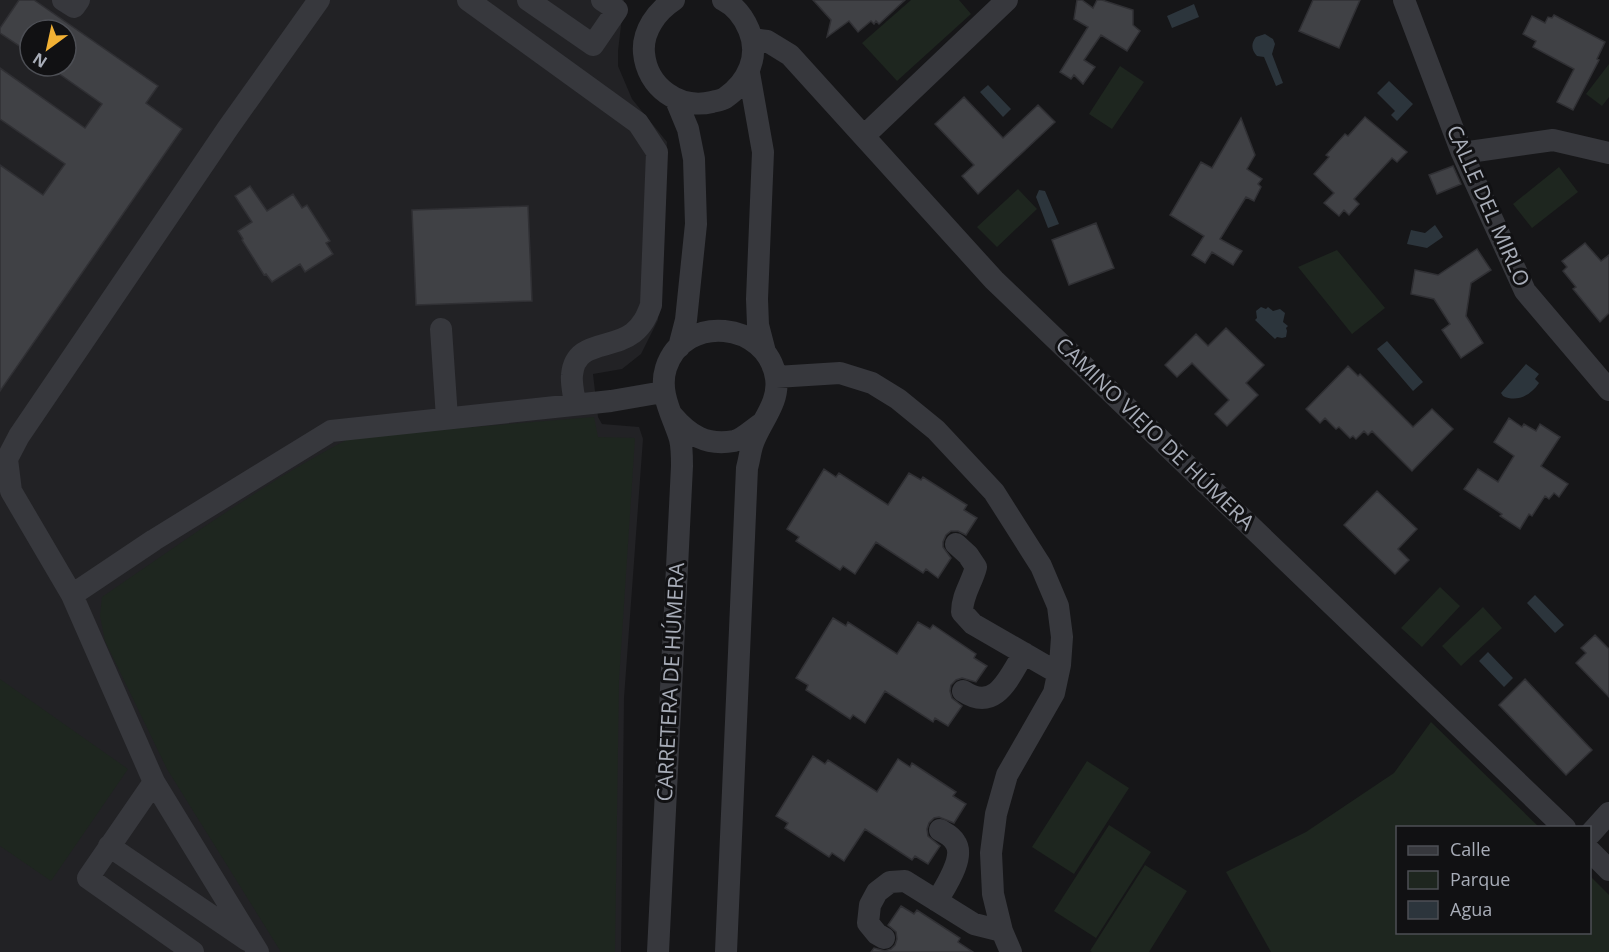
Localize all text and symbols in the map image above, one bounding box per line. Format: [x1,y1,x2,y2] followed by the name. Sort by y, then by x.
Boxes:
[18,18,78,78] north arrow
[28,48,51,73] text: N
[1441,120,1537,291] street label: CALLE DEL MIRLO
[1050,331,1262,536] street label: CAMINO VIEJO DE HÚMERA
[650,561,690,802] street label: CARRETERA DE HÚMERA
[1396,826,1591,934] legend
[1450,837,1491,861] text: Calle
[1450,867,1510,891] text: Parque
[1450,897,1492,921] text: Agua

